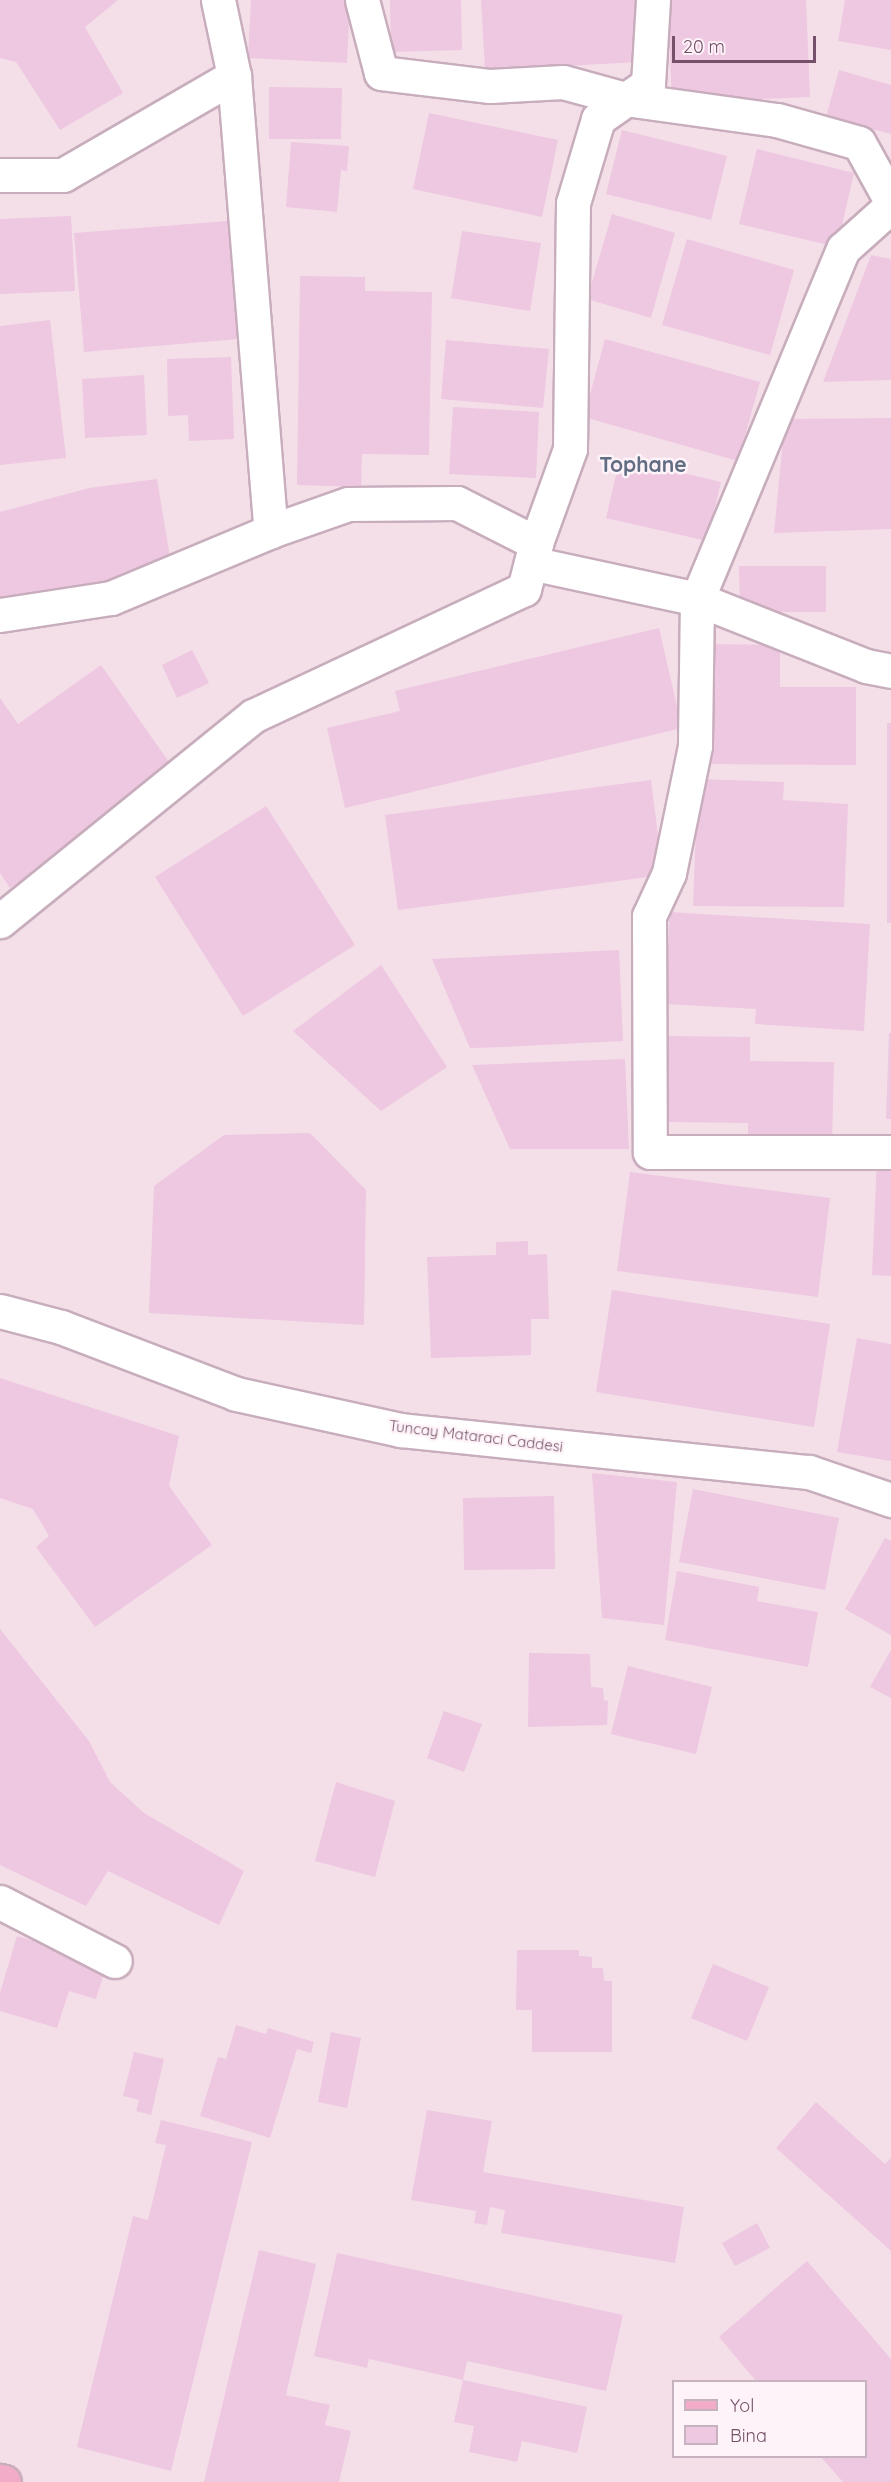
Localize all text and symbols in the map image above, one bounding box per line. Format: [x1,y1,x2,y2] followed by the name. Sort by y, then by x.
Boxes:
[675,24,819,62] scale bar
[683,35,725,58] text: 20 m
[599,451,687,477] district label: Tophane
[388,1416,564,1456] street label: Tuncay Mataraci Caddesi
[672,2380,867,2458] legend
[730,2394,754,2417] text: Yol
[730,2424,767,2447] text: Bina

